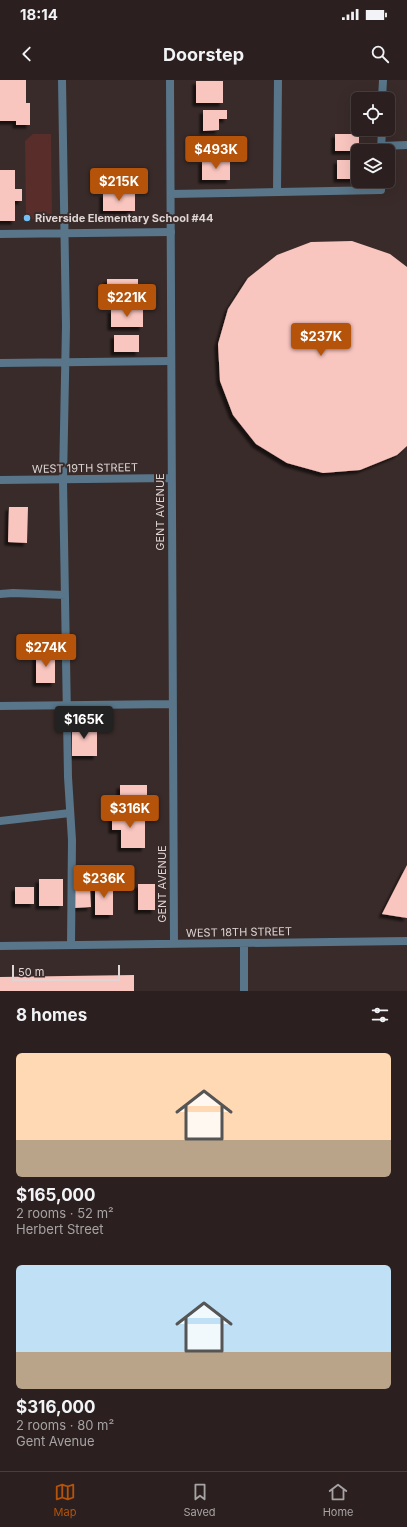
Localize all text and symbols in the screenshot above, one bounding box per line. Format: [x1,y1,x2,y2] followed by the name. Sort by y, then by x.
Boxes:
[20,5,58,24] text: 18:14
[16,43,38,65] icon: back
[369,43,391,65] icon: search
[163,44,244,65] text: Doorstep
[351,92,395,188] map controls
[351,92,395,136] button: locate
[188,136,244,170] pin: $493K
[194,141,238,157] text: $493K
[351,144,395,188] button: layers
[91,168,147,202] pin: $215K
[99,173,139,189] text: $215K
[35,211,214,225] place label: Riverside Elementary School #44
[22,213,32,223] marker: Riverside Elementary School #44
[99,284,155,318] pin: $221K
[107,289,147,305] text: $221K
[293,323,349,357] pin: $237K
[300,328,342,344] text: $237K
[32,460,138,476] street label: WEST 19TH STREET
[153,473,167,551] street label: GENT AVENUE
[18,634,74,668] pin: $274K
[25,639,67,655] text: $274K
[56,706,112,740] pin: $165K
[64,711,104,727] text: $165K
[102,795,158,829] pin: $316K
[110,800,150,816] text: $316K
[155,845,169,923] street label: GENT AVENUE
[76,865,132,899] pin: $236K
[83,870,125,886] text: $236K
[186,924,292,940] street label: WEST 18TH STREET
[12,963,120,982] scale bar
[18,965,44,979] text: 50 m
[369,1004,391,1026] icon: filters
[16,1005,87,1025] text: 8 homes
[168,1079,240,1151] icon: home
[16,1185,96,1205] text: $165,000
[16,1205,114,1221] text: 2 rooms · 52 m²
[16,1221,104,1237] text: Herbert Street
[168,1291,240,1363] icon: home
[16,1397,96,1417] text: $316,000
[16,1417,114,1433] text: 2 rooms · 80 m²
[16,1433,95,1449] text: Gent Avenue
[54,1481,76,1519] tab: Map
[183,1481,216,1519] tab: Saved
[323,1481,353,1519] tab: Home

